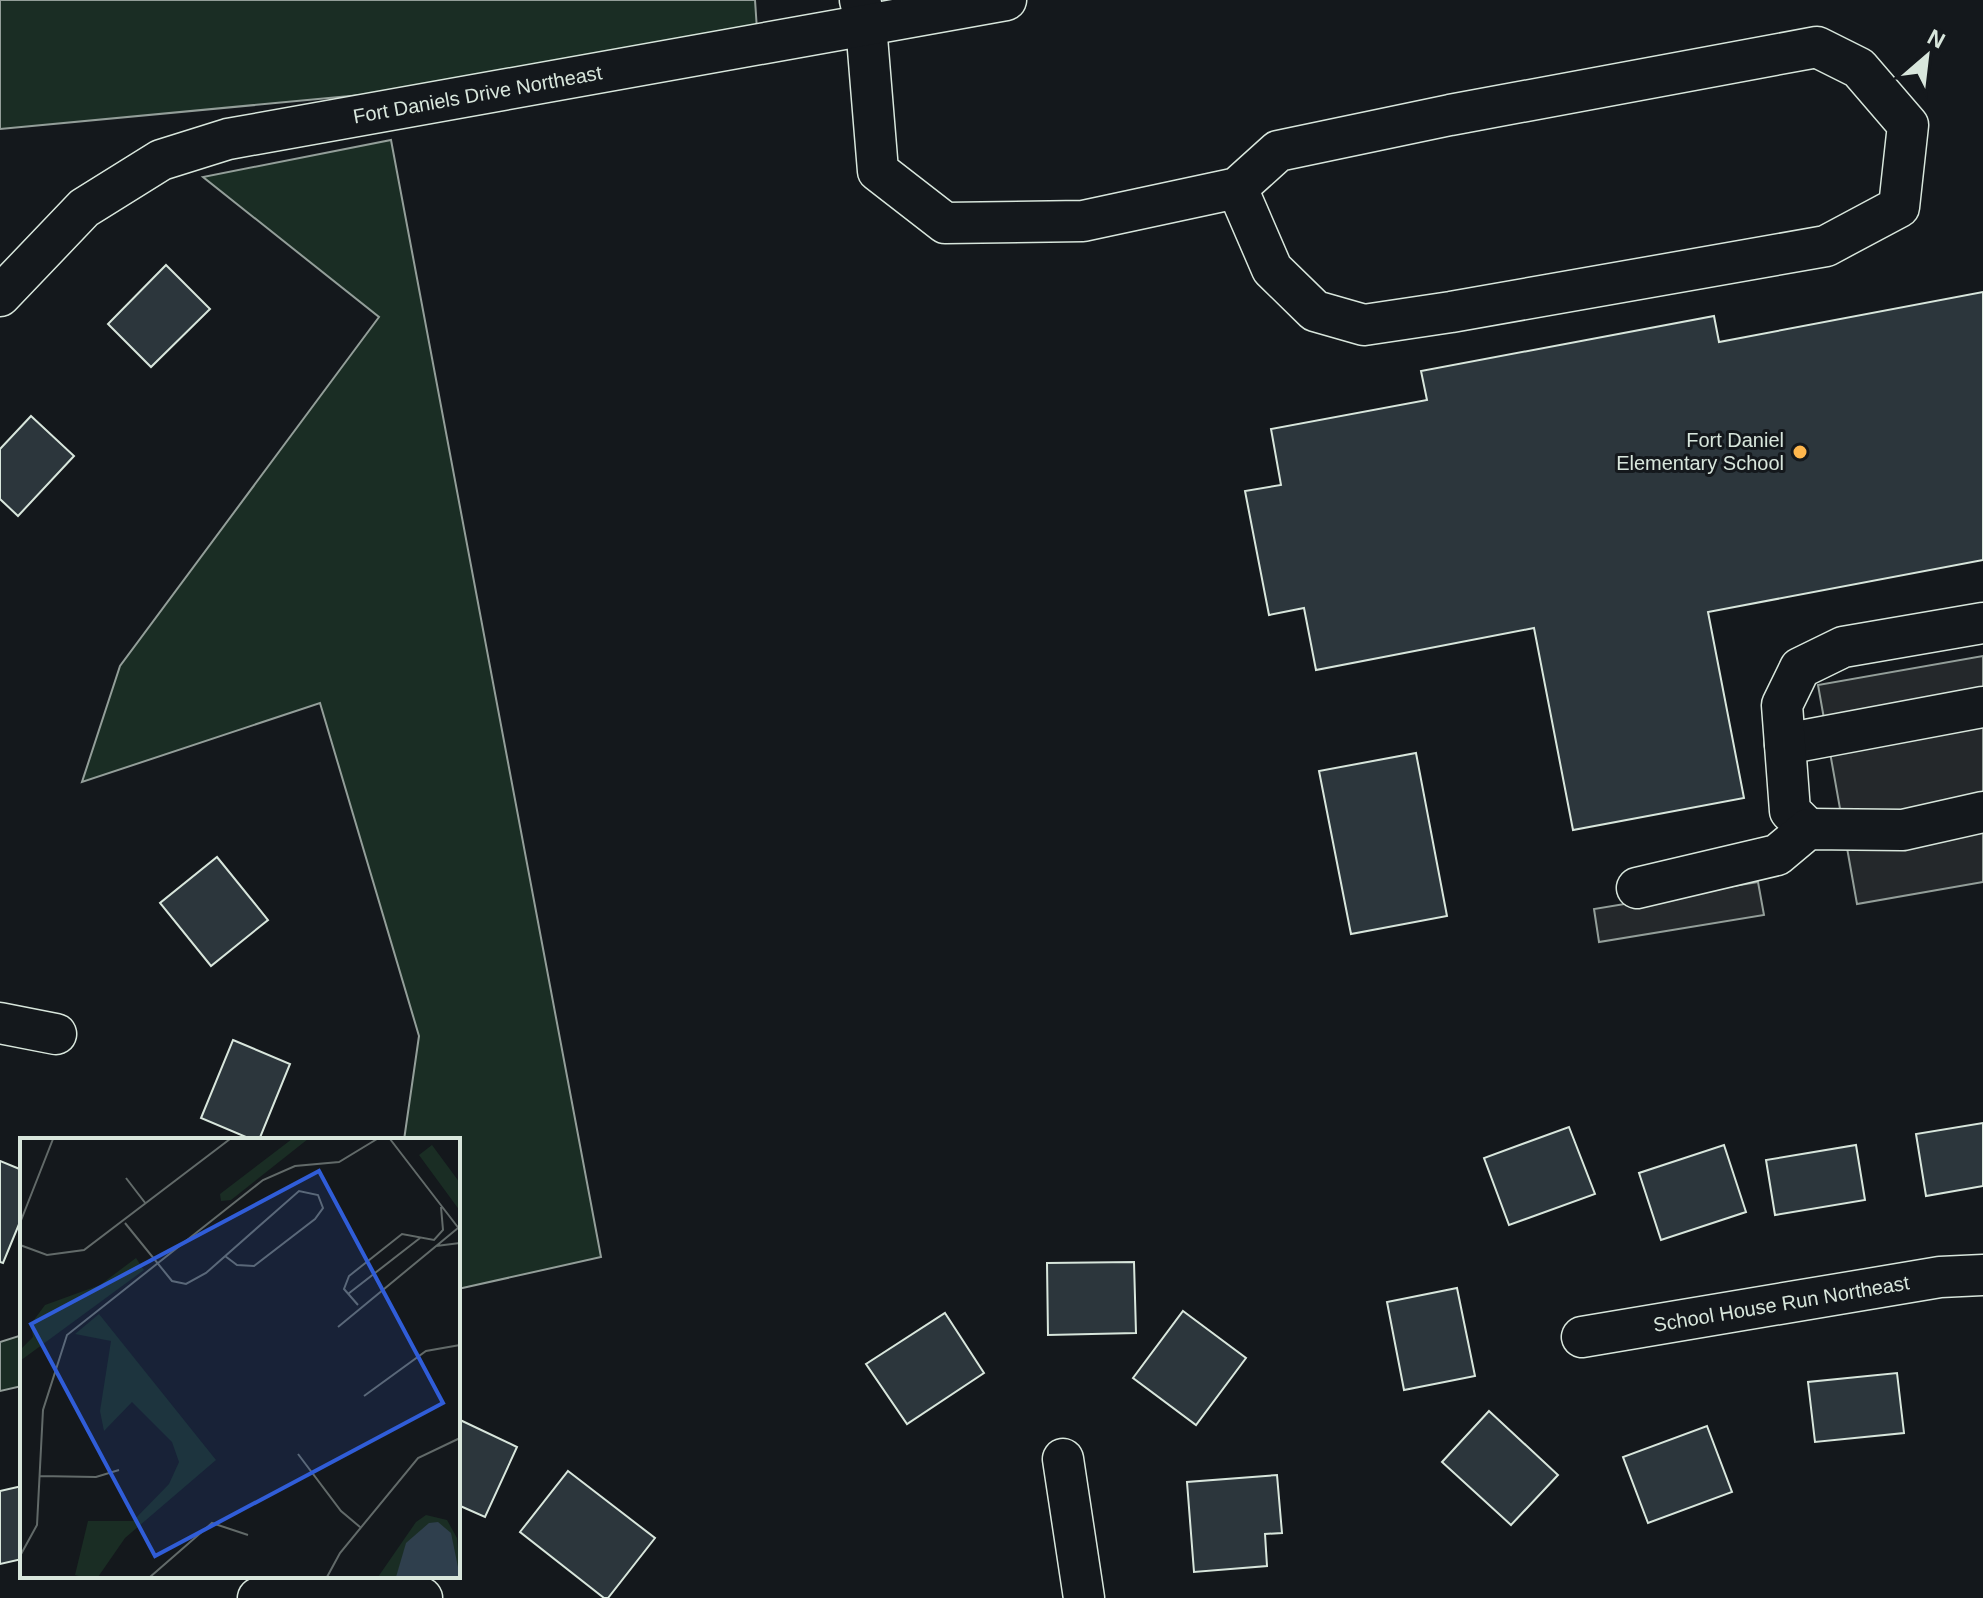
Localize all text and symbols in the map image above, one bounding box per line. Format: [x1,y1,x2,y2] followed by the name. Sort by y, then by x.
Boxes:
[1887,16,1967,96] north arrow
[1923,24,1949,54] text: N
[351,61,604,127] street label: Fort Daniels Drive Northeast
[1616,429,1784,474] place label: Fort Daniel Elementary School
[1791,443,1809,461] marker: Fort Daniel Elementary School
[20,1138,460,1578] inset map
[1652,1271,1911,1336] street label: School House Run Northeast

